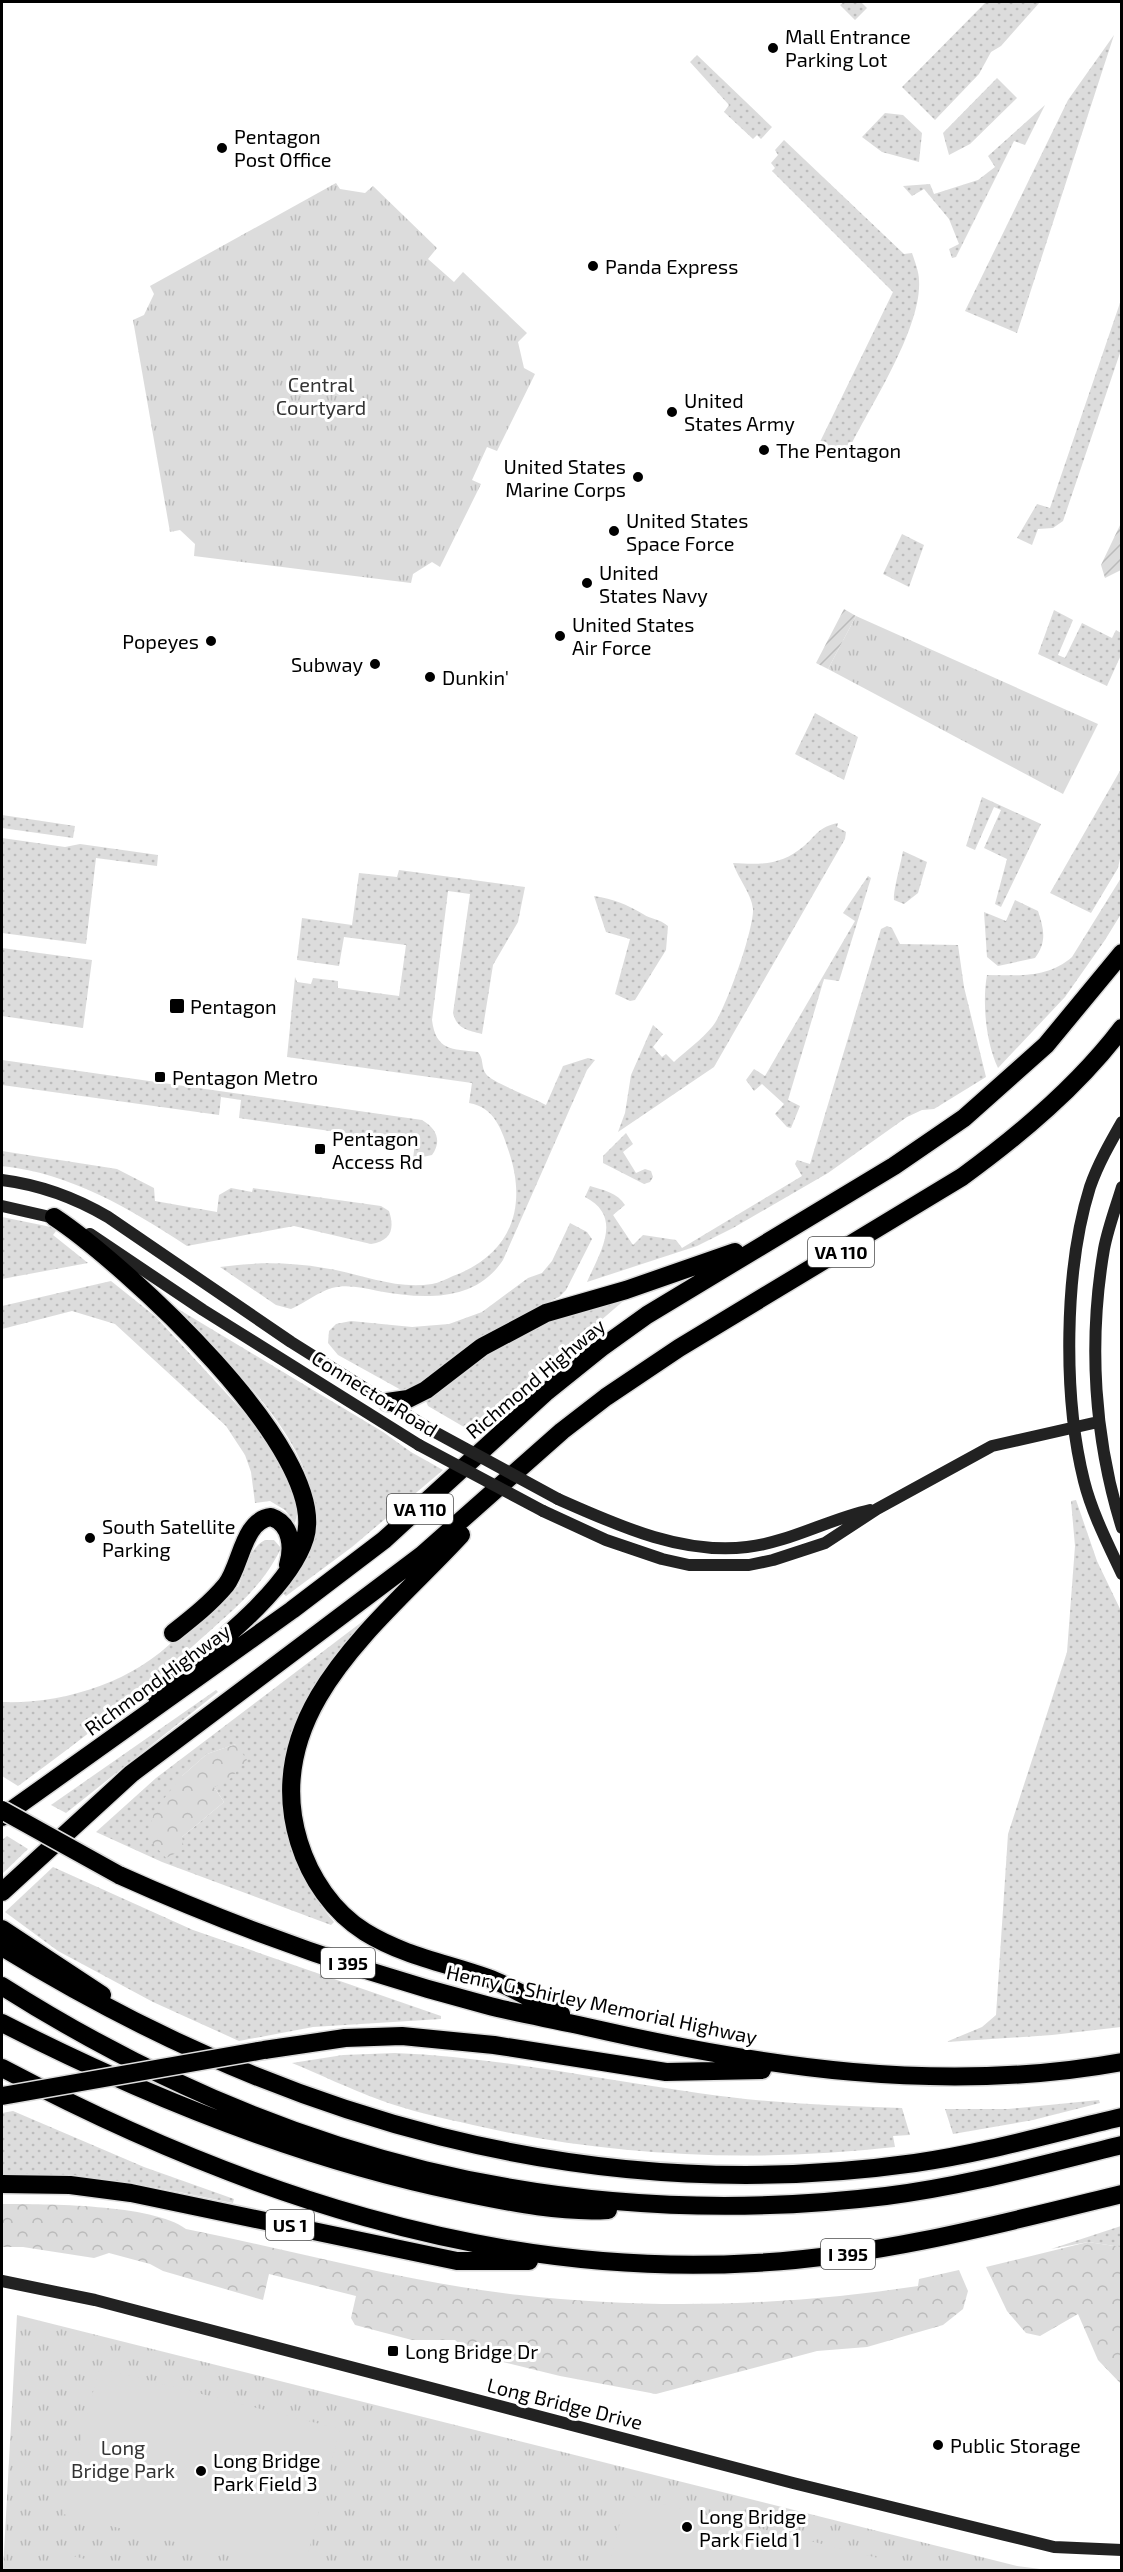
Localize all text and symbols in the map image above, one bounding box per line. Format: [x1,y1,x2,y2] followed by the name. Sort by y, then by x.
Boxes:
[785,24,911,71] place label: Mall Entrance Parking Lot
[766,41,780,55] marker: Mall Entrance Parking Lot
[234,124,332,171] place label: Pentagon Post Office
[215,141,229,155] marker: Pentagon Post Office
[605,254,738,278] place label: Panda Express
[586,259,600,273] marker: Panda Express
[276,372,366,419] park label: Central Courtyard
[684,388,795,435] place label: United States Army
[665,405,679,419] marker: United States Army
[776,438,901,462] place label: The Pentagon
[757,443,771,457] marker: The Pentagon
[504,454,626,501] place label: United States Marine Corps
[631,470,645,484] marker: United States Marine Corps
[626,508,748,555] place label: United States Space Force
[607,524,621,538] marker: United States Space Force
[599,560,708,607] place label: United States Navy
[580,576,594,590] marker: United States Navy
[572,612,694,659] place label: United States Air Force
[122,629,199,653] place label: Popeyes
[553,629,567,643] marker: United States Air Force
[204,634,218,648] marker: Popeyes
[291,652,363,676] place label: Subway
[368,657,382,671] marker: Subway
[442,665,509,689] place label: Dunkin'
[423,670,437,684] marker: Dunkin'
[190,994,277,1018] place label: Pentagon
[168,997,186,1015] marker: Pentagon
[172,1065,318,1089] place label: Pentagon Metro
[153,1070,167,1084] marker: Pentagon Metro
[332,1126,423,1173] place label: Pentagon Access Rd
[313,1142,327,1156] marker: Pentagon Access Rd
[808,1237,874,1267] road number: VA 110
[461,1313,610,1443] street label: Richmond Highway
[308,1345,442,1441] street label: Connector Road
[387,1494,453,1524] road number: VA 110
[102,1514,235,1561] place label: South Satellite Parking
[83,1531,97,1545] marker: South Satellite Parking
[79,1618,235,1740] street label: Richmond Highway
[321,1948,375,1978] road number: I 395
[444,1959,760,2049] street label: Henry G. Shirley Memorial Highway
[266,2210,314,2240] road number: US 1
[821,2239,875,2269] road number: I 395
[405,2339,538,2363] place label: Long Bridge Dr
[386,2344,400,2358] marker: Long Bridge Dr
[485,2372,645,2434] street label: Long Bridge Drive
[950,2433,1081,2457] place label: Public Storage
[71,2435,175,2482] park label: Long Bridge Park
[931,2438,945,2452] marker: Public Storage
[213,2448,321,2495] place label: Long Bridge Park Field 3
[194,2464,208,2478] marker: Long Bridge Park Field 3
[699,2504,807,2551] place label: Long Bridge Park Field 1
[680,2520,694,2534] marker: Long Bridge Park Field 1

